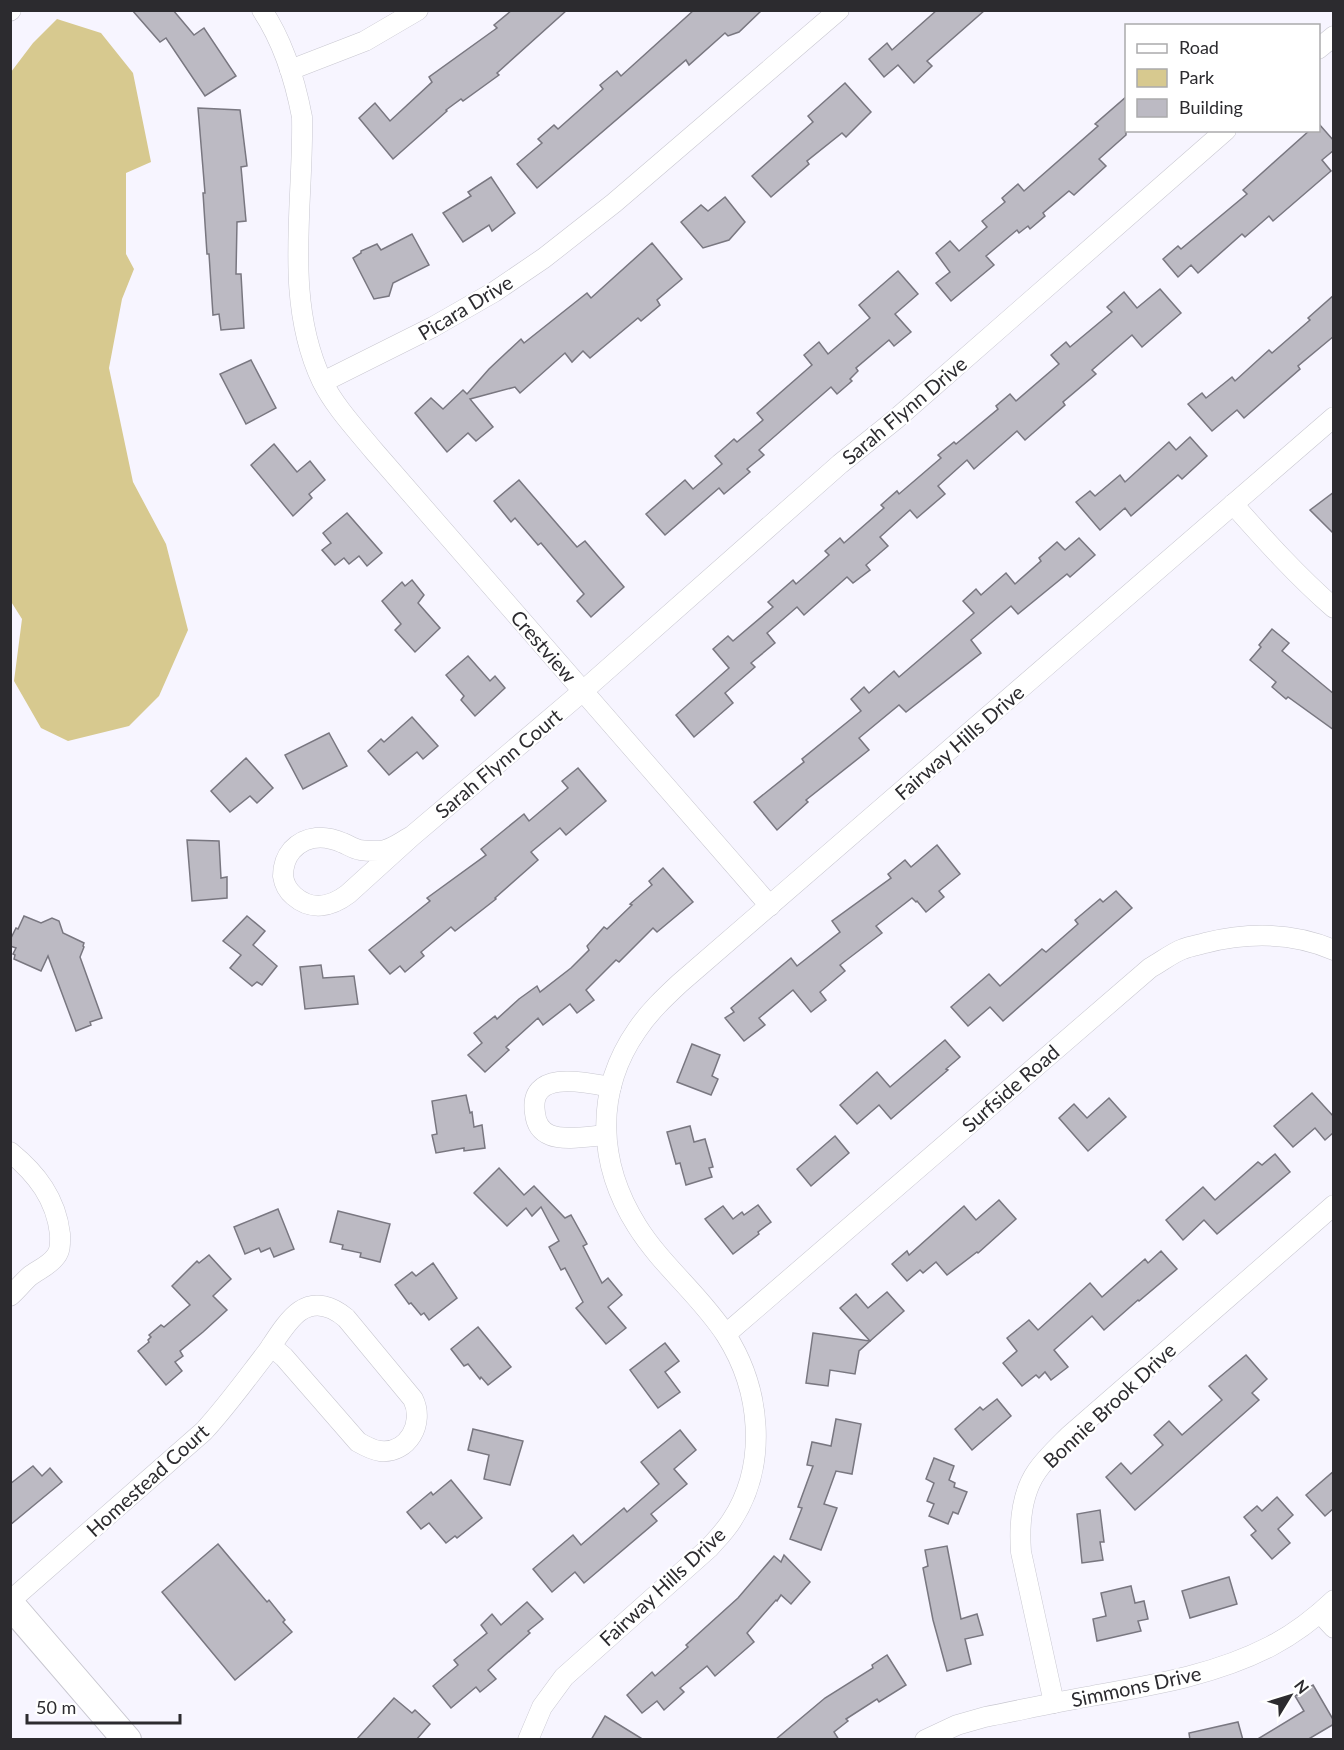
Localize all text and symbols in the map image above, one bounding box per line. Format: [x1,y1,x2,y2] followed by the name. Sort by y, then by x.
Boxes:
[1125,24,1320,132] legend
[1179,36,1219,58] text: Road
[1179,66,1215,88] text: Park
[1179,96,1243,118] text: Building
[413,269,517,345] street label: Picara Drive
[837,351,971,469] street label: Sarah Flynn Drive
[506,605,582,687] street label: Crestview
[890,679,1028,805] street label: Fairway Hills Drive
[430,703,566,823] street label: Sarah Flynn Court
[957,1039,1063,1137] street label: Surfside Road
[1038,1338,1180,1472] street label: Bonnie Brook Drive
[81,1419,213,1541] street label: Homestead Court
[594,1522,730,1650] street label: Fairway Hills Drive
[1069,1660,1203,1712] street label: Simmons Drive
[1260,1666,1320,1726] north arrow
[1291,1676,1313,1697] text: N
[27,1687,180,1725] scale bar
[36,1696,76,1718] text: 50 m

